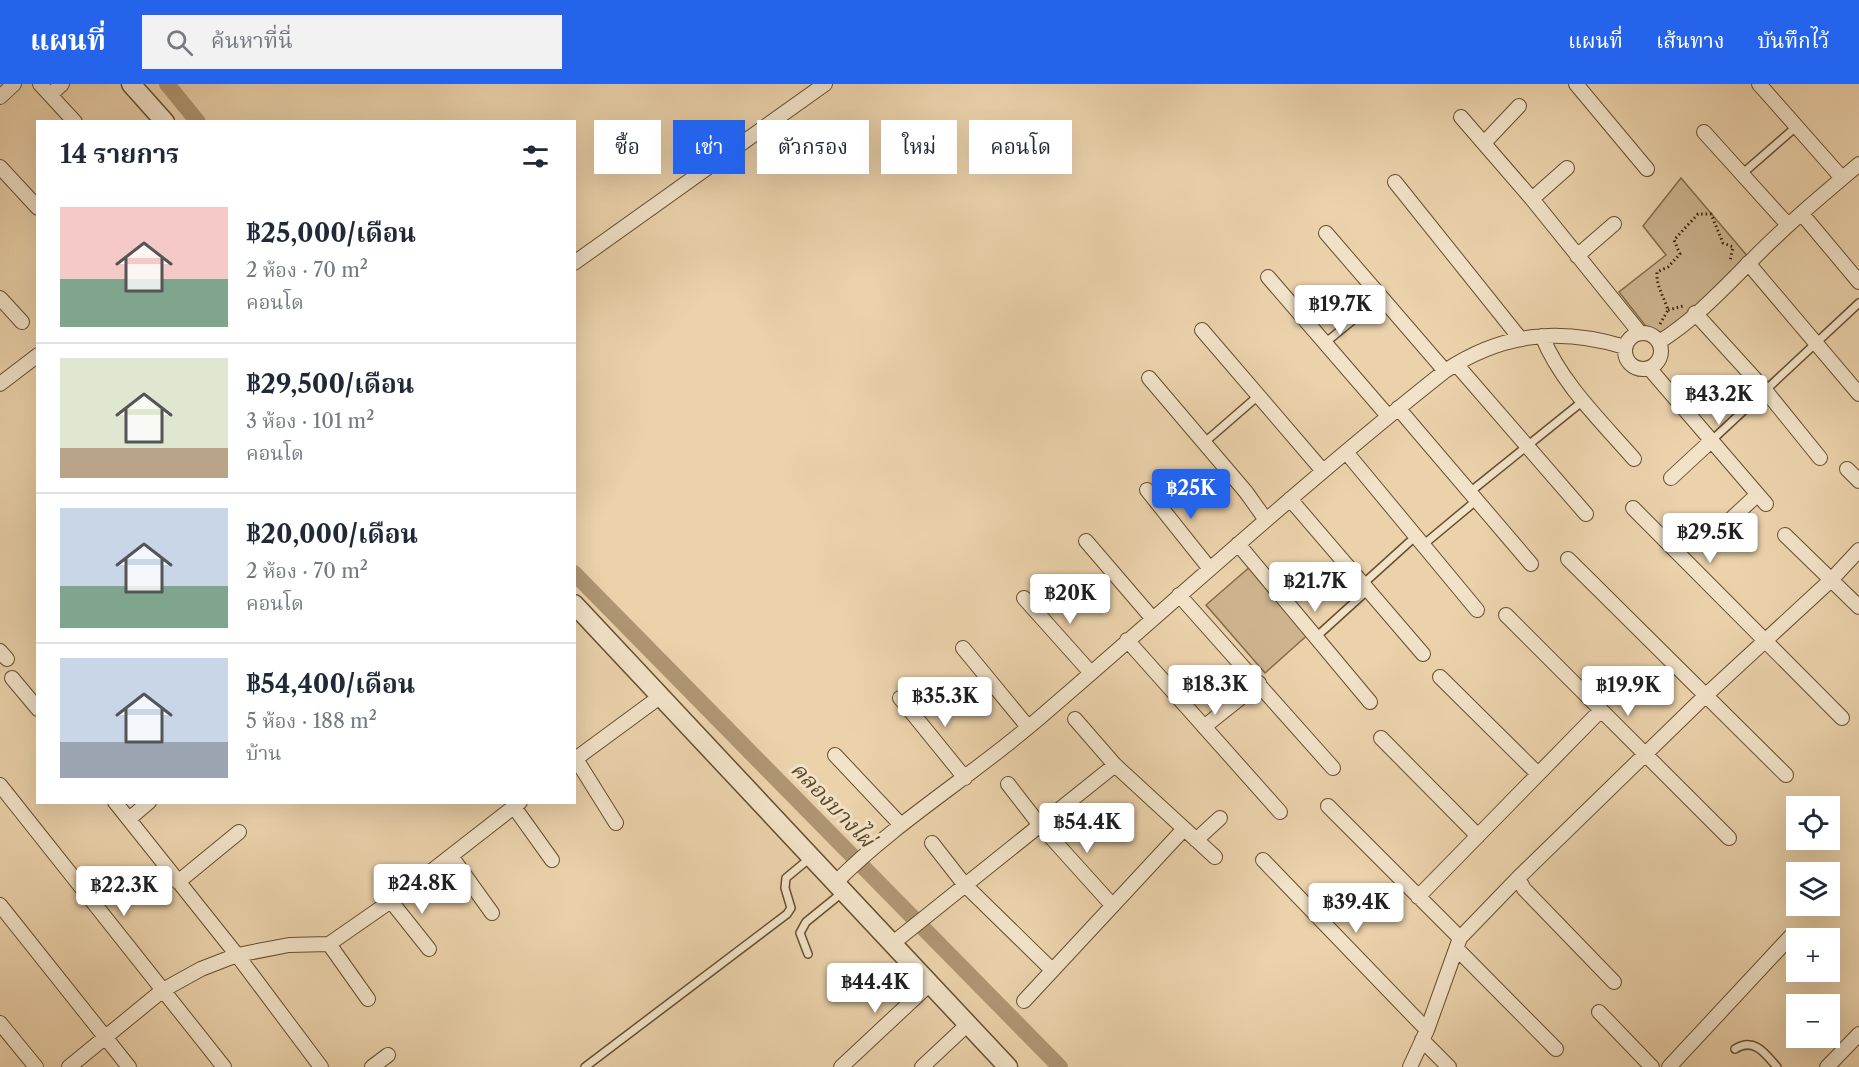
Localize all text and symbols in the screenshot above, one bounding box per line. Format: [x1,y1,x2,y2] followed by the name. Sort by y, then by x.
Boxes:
[142,15,562,69] search box
[30,23,106,57] text: แผนที่
[163,26,196,59] icon: search
[211,27,293,54] text: ค้นหาที่นี่
[1568,28,1623,53] text: แผนที่
[1656,28,1724,53] text: เส้นทาง
[1757,28,1829,53] text: บันทึกไว้
[594,120,661,174] chip: ซื้อ
[673,120,745,174] chip: เช่า
[757,120,869,174] chip: ตัวกรอง
[881,120,957,174] chip: ใหม่
[969,120,1072,174] chip: คอนโด
[60,138,179,170] text: 14 รายการ
[519,140,552,173] icon: filters
[246,217,416,249] text: ฿25,000/เดือน
[108,231,180,303] icon: home
[246,258,368,282] text: 2 ห้อง · 70 m²
[1291,285,1389,336] pin: ฿19.7K
[246,290,304,314] text: คอนโด
[1309,292,1372,316] text: ฿19.7K
[246,368,414,400] text: ฿29,500/เดือน
[1670,375,1768,426] pin: ฿43.2K
[108,382,180,454] icon: home
[1685,382,1753,406] text: ฿43.2K
[246,409,374,433] text: 3 ห้อง · 101 m²
[246,441,304,465] text: คอนโด
[1155,469,1227,520] pin: ฿25K
[1166,476,1216,500] text: ฿25K
[1661,513,1759,564] pin: ฿29.5K
[246,518,418,550] text: ฿20,000/เดือน
[1677,520,1743,544] text: ฿29.5K
[108,532,180,604] icon: home
[246,559,368,583] text: 2 ห้อง · 70 m²
[1266,562,1364,613] pin: ฿21.7K
[1283,569,1347,593] text: ฿21.7K
[1034,574,1106,625] pin: ฿20K
[1044,581,1096,605] text: ฿20K
[246,591,304,615] text: คอนโด
[1166,665,1264,716] pin: ฿18.3K
[1579,666,1677,717] pin: ฿19.9K
[246,668,415,700] text: ฿54,400/เดือน
[1182,672,1248,696] text: ฿18.3K
[1596,673,1660,697] text: ฿19.9K
[896,677,994,728] pin: ฿35.3K
[108,682,180,754] icon: home
[912,684,978,708] text: ฿35.3K
[246,709,377,733] text: 5 ห้อง · 188 m²
[246,741,282,765] text: บ้าน
[785,755,884,855] water label: คลองบางไผ่
[1786,796,1840,1048] map controls
[1786,796,1840,850] button: locate
[1038,803,1136,854] pin: ฿54.4K
[1053,810,1121,834] text: ฿54.4K
[1786,862,1840,916] button: layers
[373,864,471,915] pin: ฿24.8K
[75,866,173,917] pin: ฿22.3K
[388,871,456,895] text: ฿24.8K
[90,873,158,897] text: ฿22.3K
[1307,883,1405,934] pin: ฿39.4K
[1323,890,1389,914] text: ฿39.4K
[1786,928,1840,982] button: +
[826,963,924,1014] pin: ฿44.4K
[841,970,909,994] text: ฿44.4K
[1786,994,1840,1048] button: −

